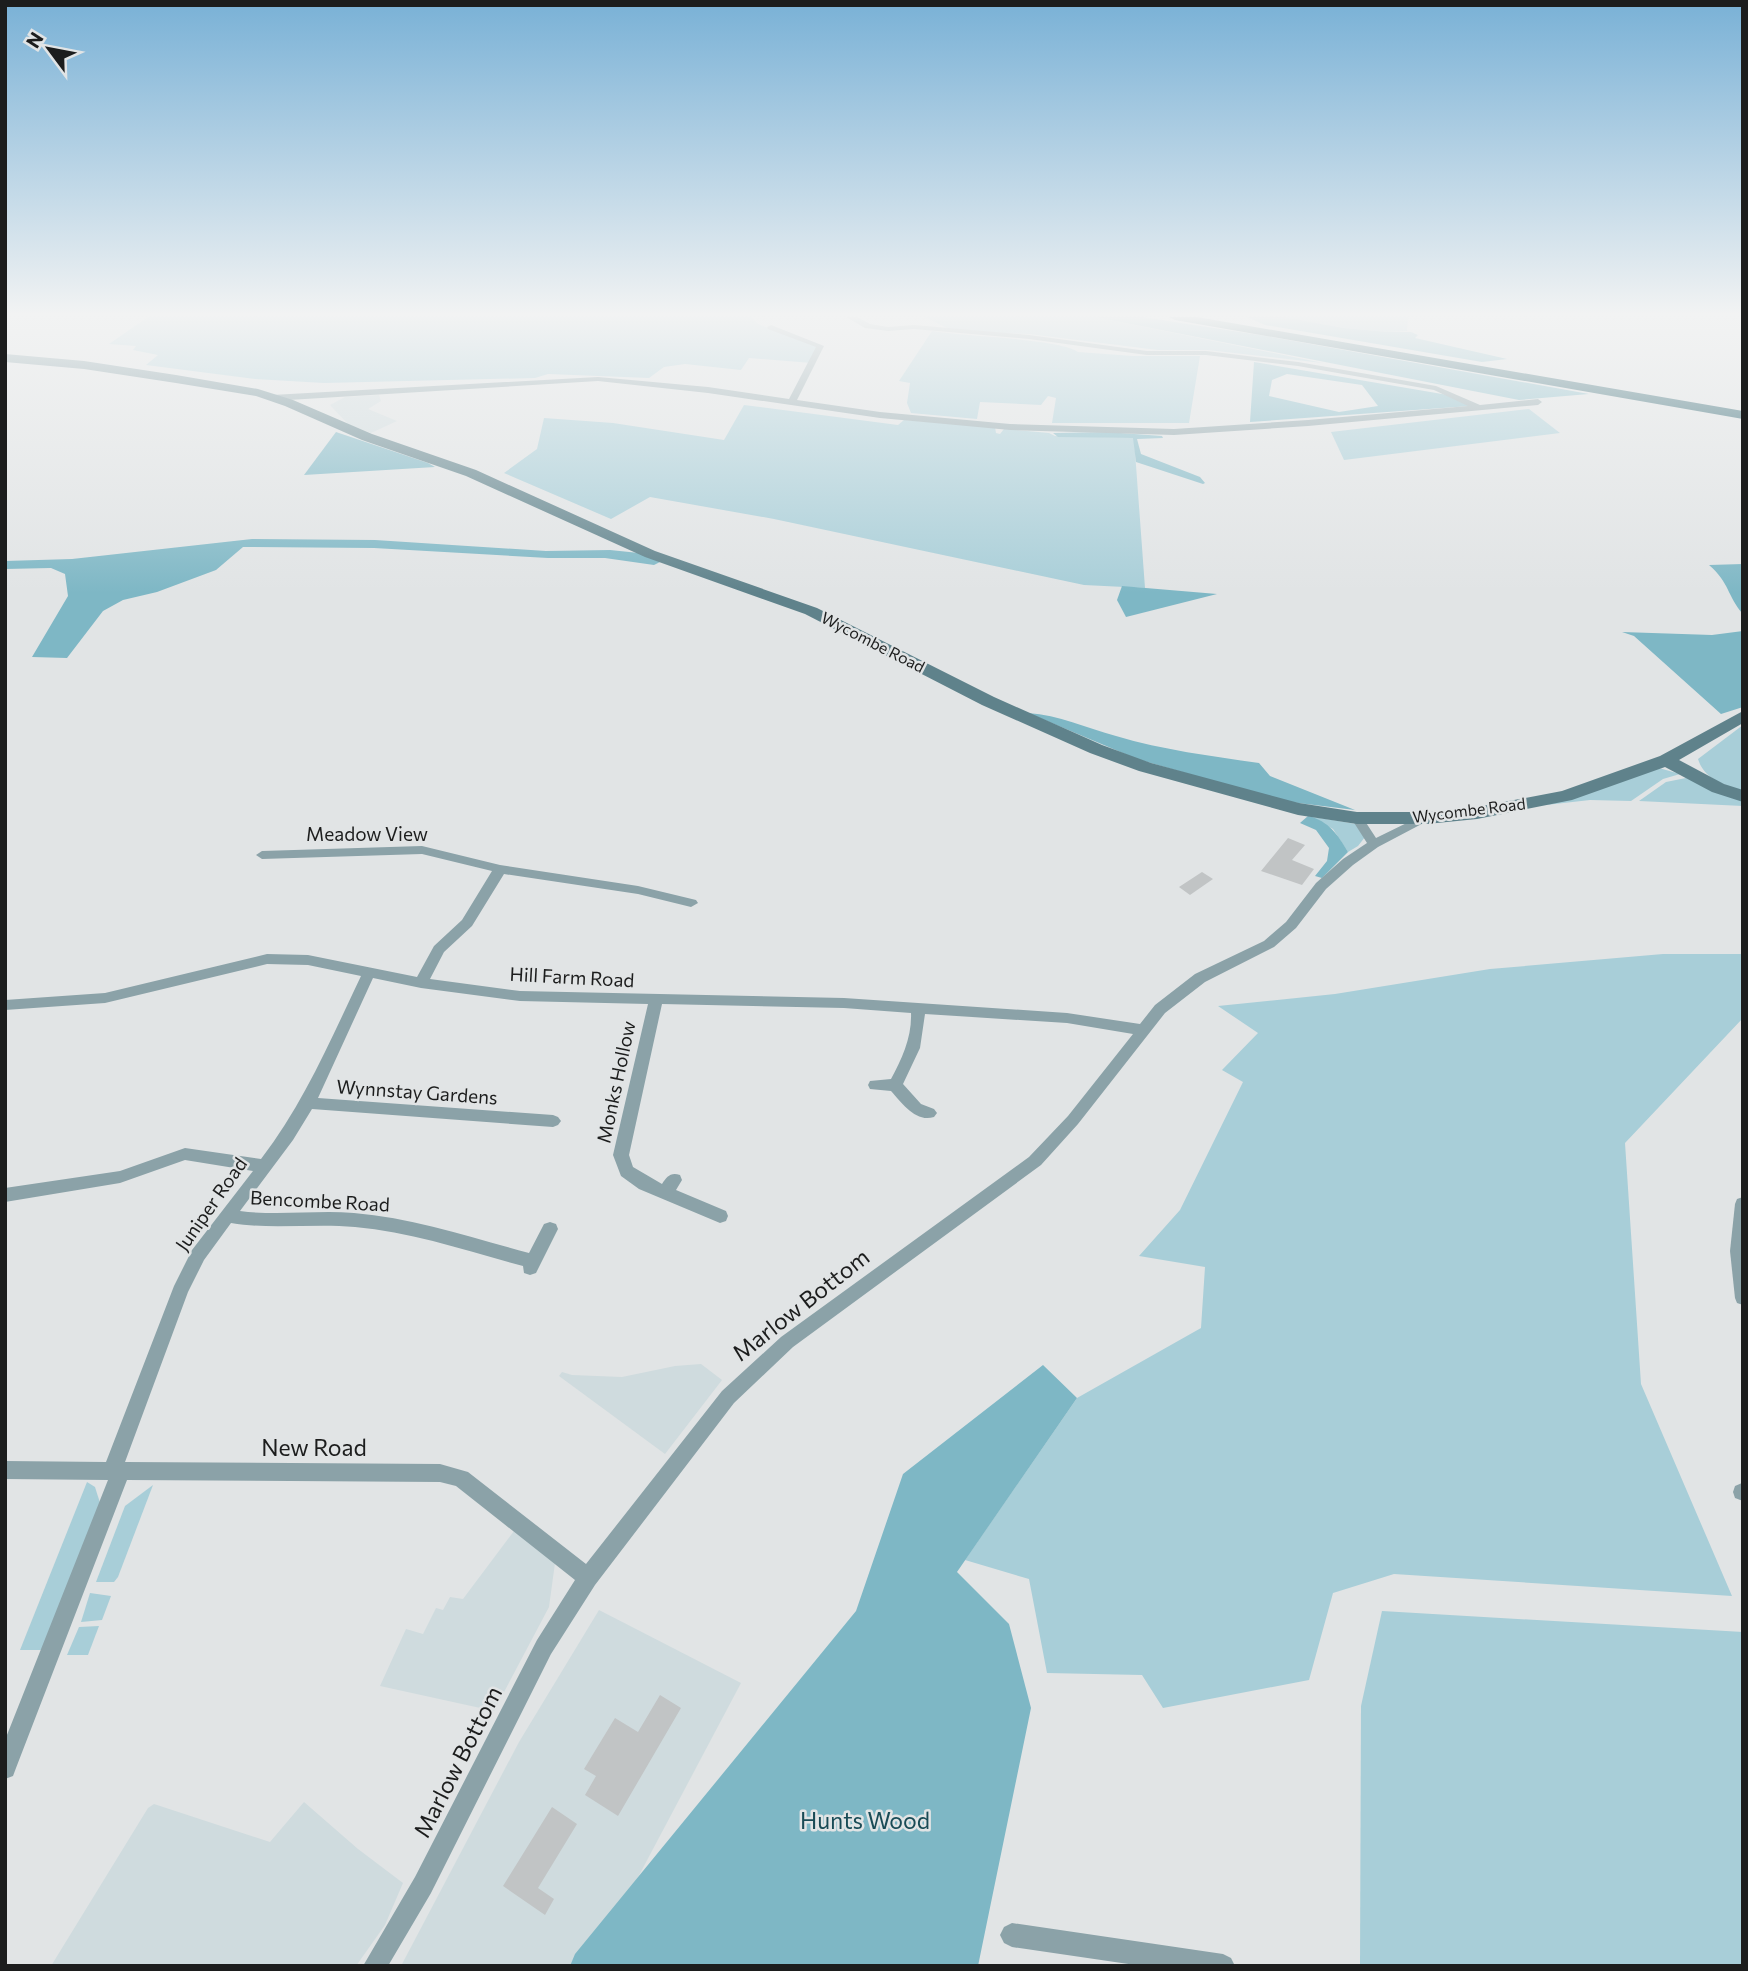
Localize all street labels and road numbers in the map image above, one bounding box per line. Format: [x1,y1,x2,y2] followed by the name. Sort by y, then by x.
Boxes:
[818,607,928,676] street label: Wycombe Road
[1411,793,1526,826] street label: Wycombe Road
[306,822,428,845] street label: Meadow View
[509,962,635,991] street label: Hill Farm Road
[591,1019,640,1145] street label: Monks Hollow
[336,1074,498,1109] street label: Wynnstay Gardens
[170,1153,251,1255] street label: Juniper Road
[250,1185,390,1216] street label: Bencombe Road
[726,1242,874,1366] street label: Marlow Bottom
[261,1433,367,1461] street label: New Road
[407,1681,507,1842] street label: Marlow Bottom

